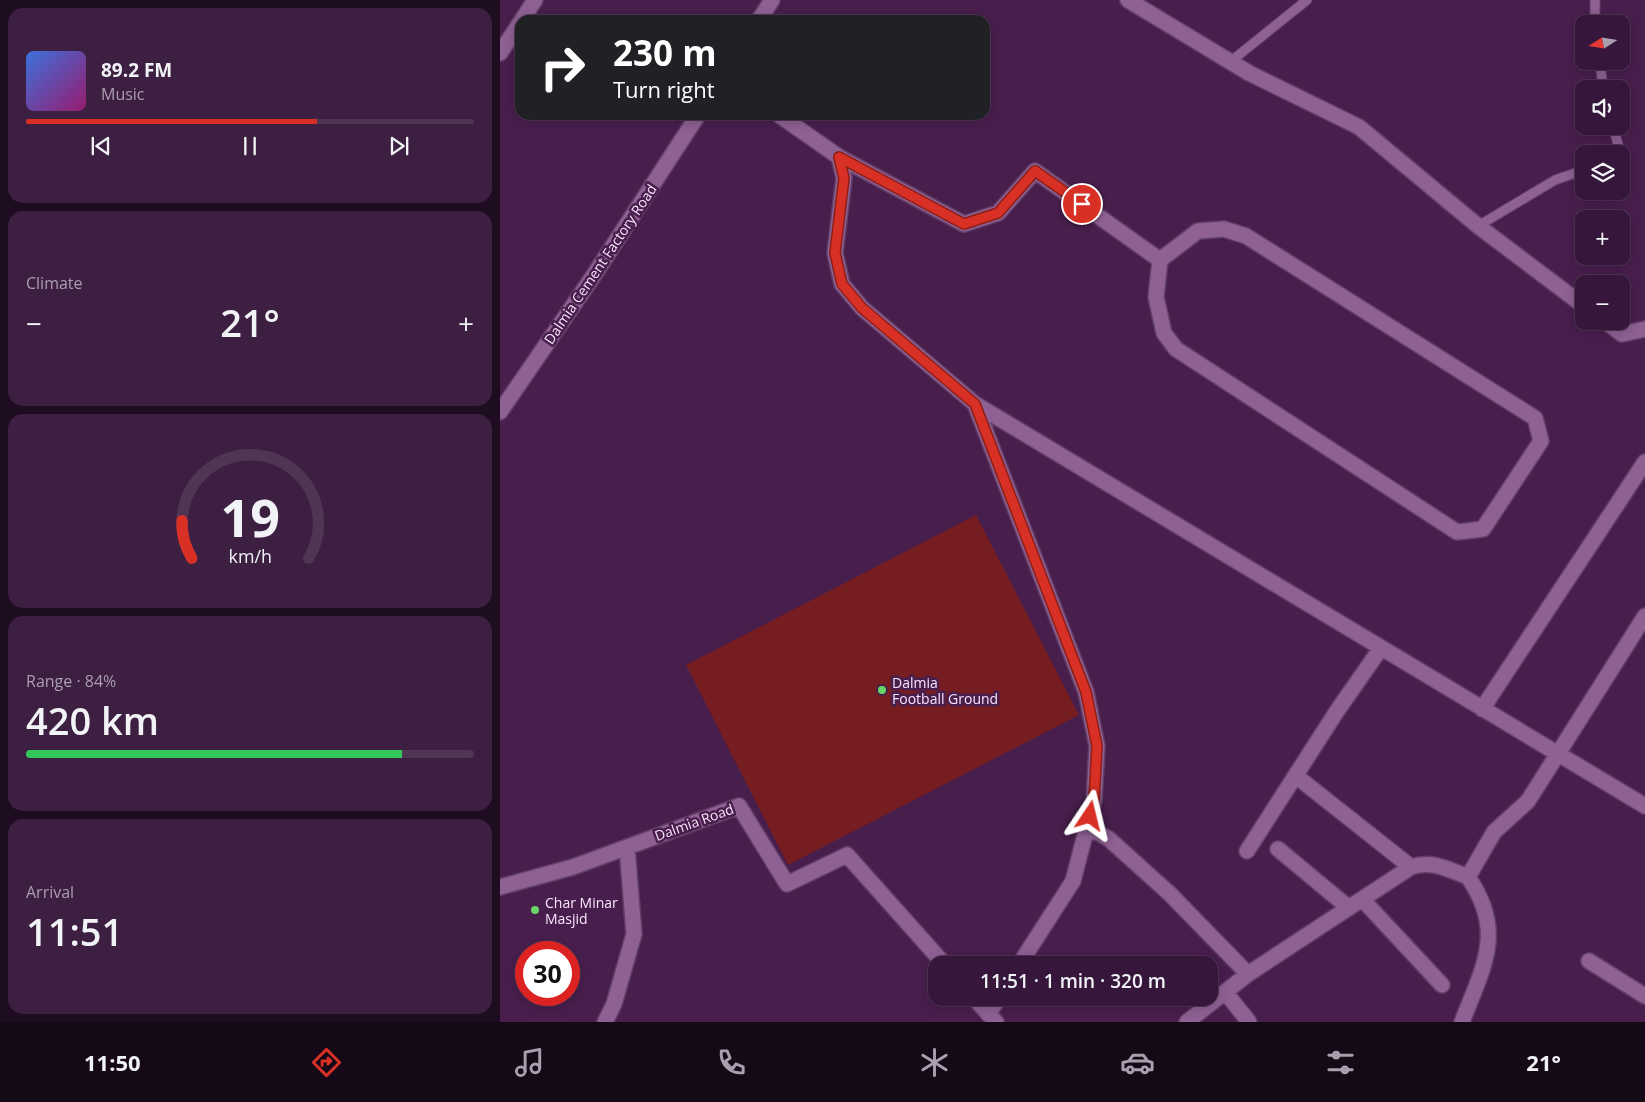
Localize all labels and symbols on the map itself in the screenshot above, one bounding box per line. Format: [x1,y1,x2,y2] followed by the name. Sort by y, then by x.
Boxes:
[1575,15,1630,70] north arrow
[539,180,661,348] street label: Dalmia Cement Factory Road
[1061,183,1103,225] pin
[892,673,998,708] place label: Dalmia Football Ground
[876,684,888,696] marker: Dalmia Football Ground
[1063,789,1115,841] position arrow
[652,799,736,845] street label: Dalmia Road
[545,893,618,928] place label: Char Minar Masjid
[529,904,541,916] marker: Char Minar Masjid
[515,941,580,1006] speed limit sign: 30

